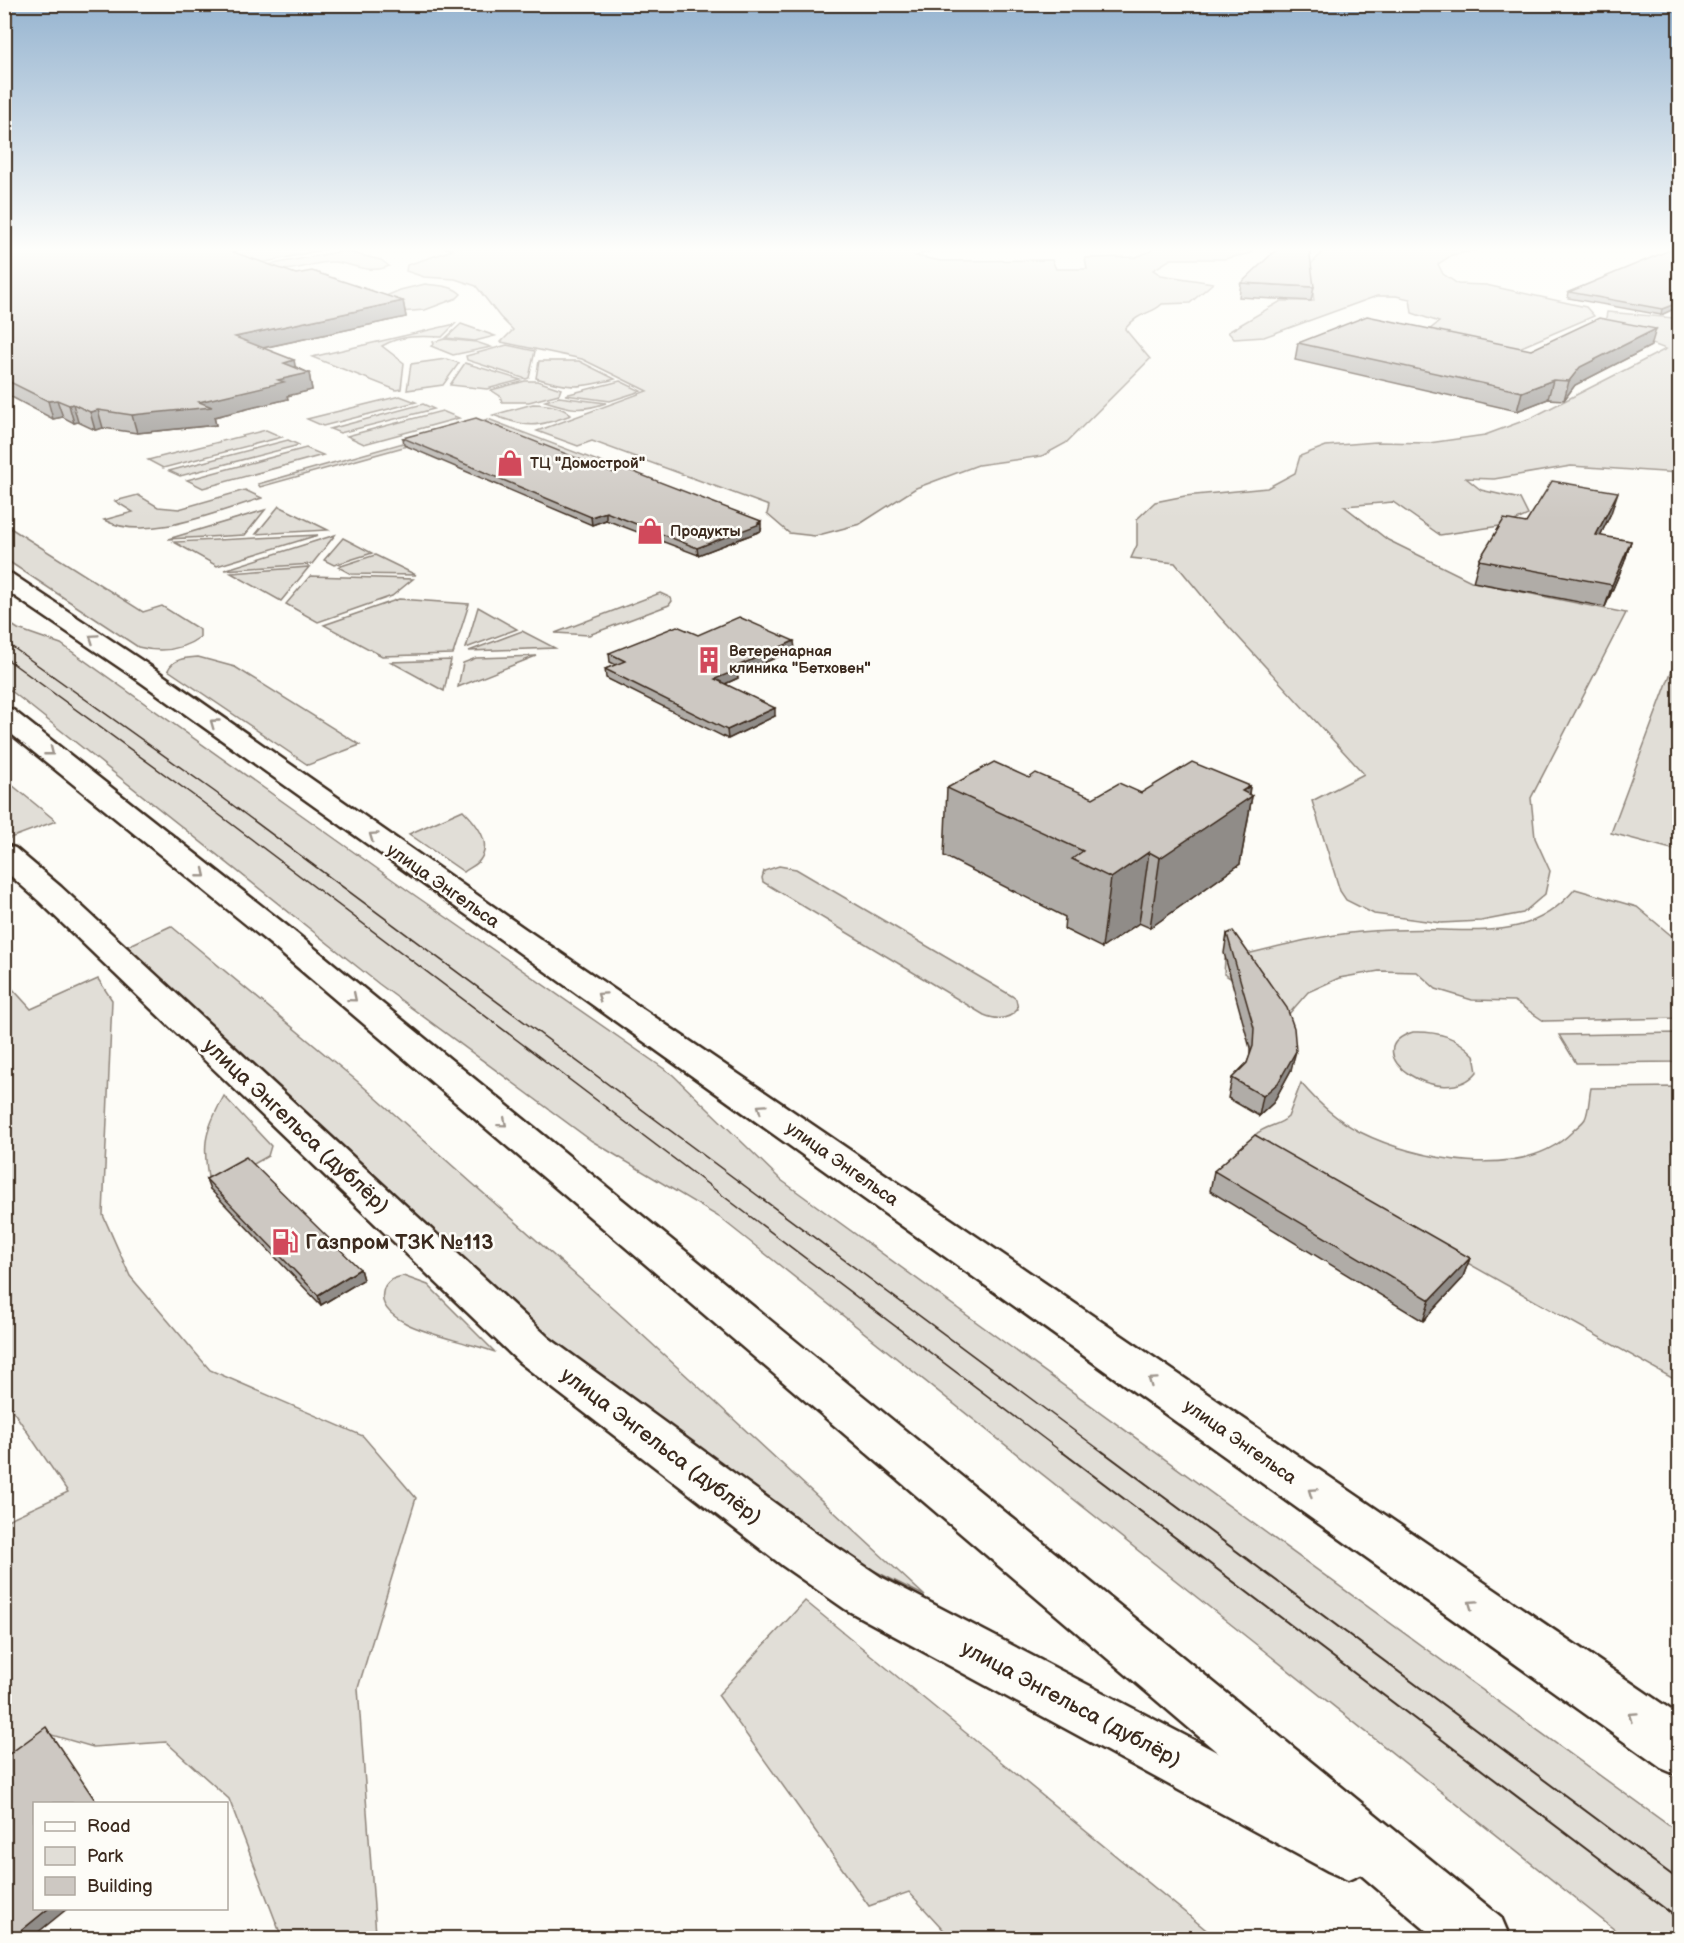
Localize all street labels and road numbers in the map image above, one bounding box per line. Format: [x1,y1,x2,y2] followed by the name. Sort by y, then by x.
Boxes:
[383,839,504,933] street label: улица Энгельса
[198,1033,394,1219] street label: улица Энгельса (дублёр)
[782,1117,903,1211] street label: улица Энгельса
[556,1362,766,1530] street label: улица Энгельса (дублёр)
[1180,1395,1301,1489] street label: улица Энгельса
[957,1635,1185,1773] street label: улица Энгельса (дублёр)

